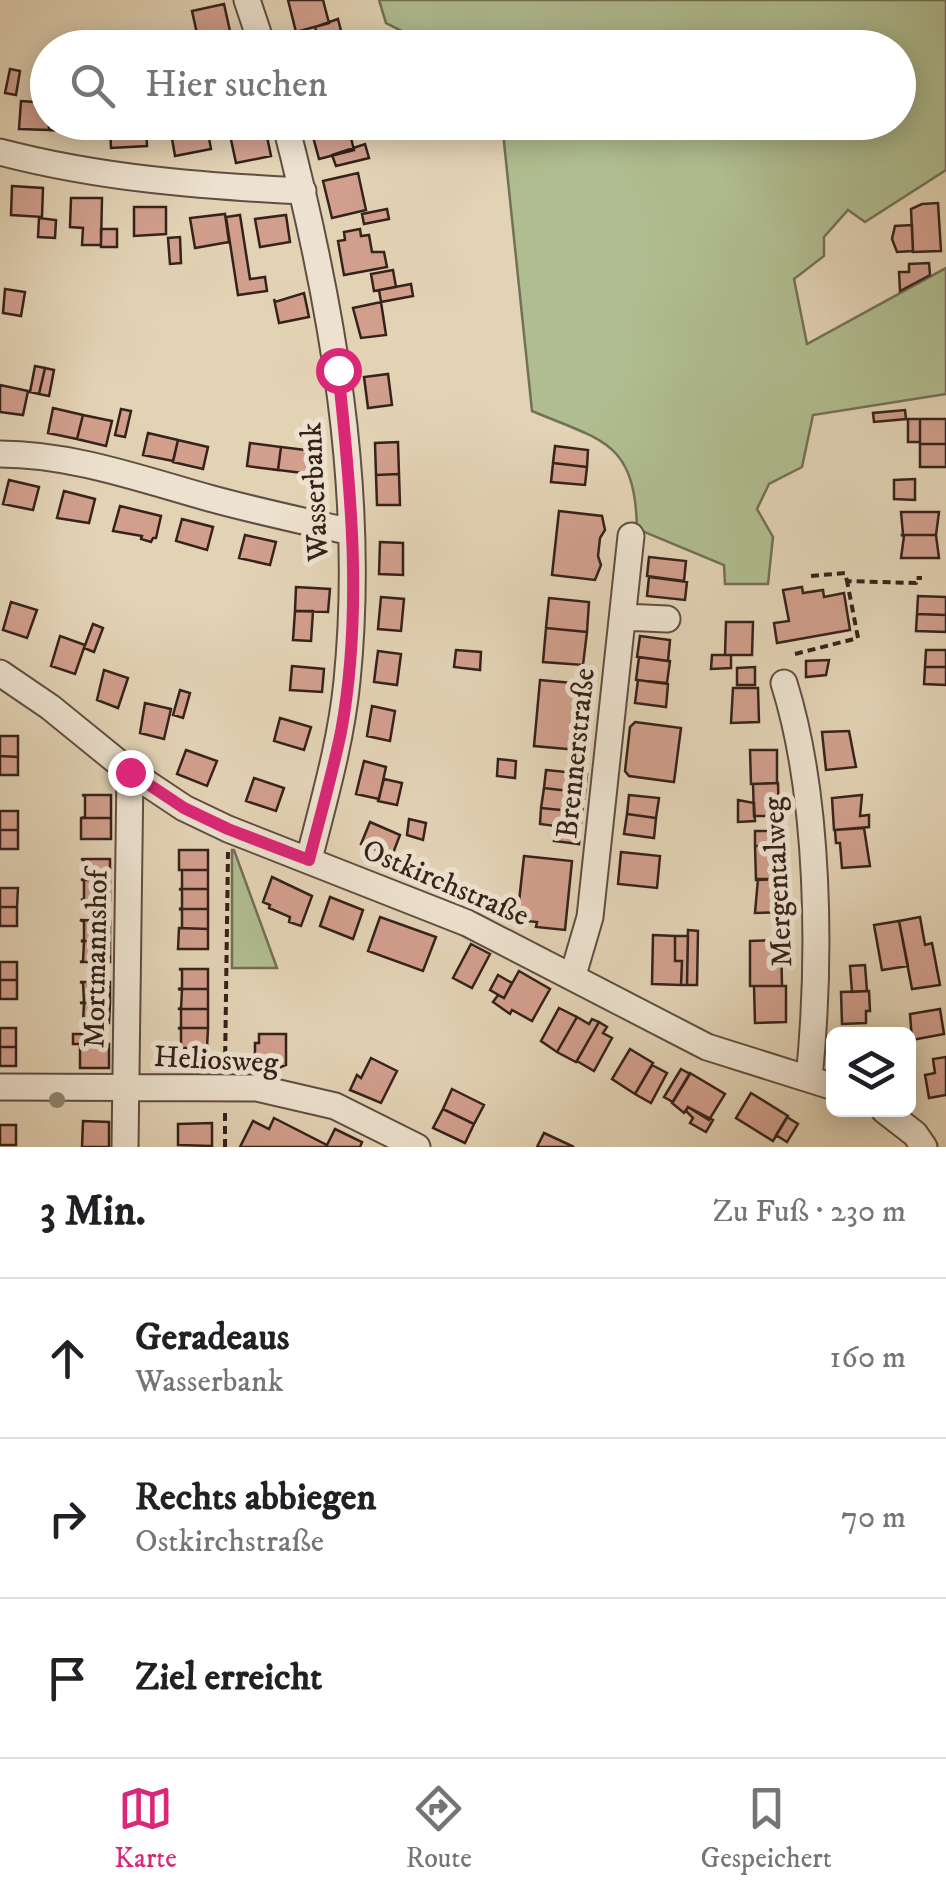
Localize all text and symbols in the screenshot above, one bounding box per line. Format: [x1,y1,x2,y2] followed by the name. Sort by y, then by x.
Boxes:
[30,30,916,140] search box
[65,58,120,113] icon: search
[145,61,328,109] text: Hier suchen
[316,348,362,394] route start
[293,421,338,563] street label: Wasserbank
[549,666,604,840] street label: Brennerstraße
[108,750,154,796] route end
[756,795,801,968] street label: Mergentalweg
[357,832,534,935] street label: Ostkirchstraße
[76,865,117,1049] street label: Mortmannshof
[826,1027,916,1117] map controls
[826,1027,916,1117] button: layers
[153,1039,280,1082] street label: Heliosweg
[40,1186,146,1238] text: 3 Min.
[712,1192,906,1232] text: Zu Fuß · 230 m
[135,1314,289,1362] text: Geradeaus
[40,1331,95,1386] icon: ahead
[830,1338,906,1378] text: 160 m
[135,1362,284,1402] text: Wasserbank
[135,1474,376,1522] text: Rechts abbiegen
[40,1491,95,1546] icon: right
[841,1498,906,1538] text: 70 m
[135,1522,324,1562] text: Ostkirchstraße
[40,1651,95,1706] icon: arrive
[135,1654,322,1702] text: Ziel erreicht
[114,1781,177,1876] tab: Karte
[406,1781,472,1876] tab: Route
[701,1781,832,1876] tab: Gespeichert

